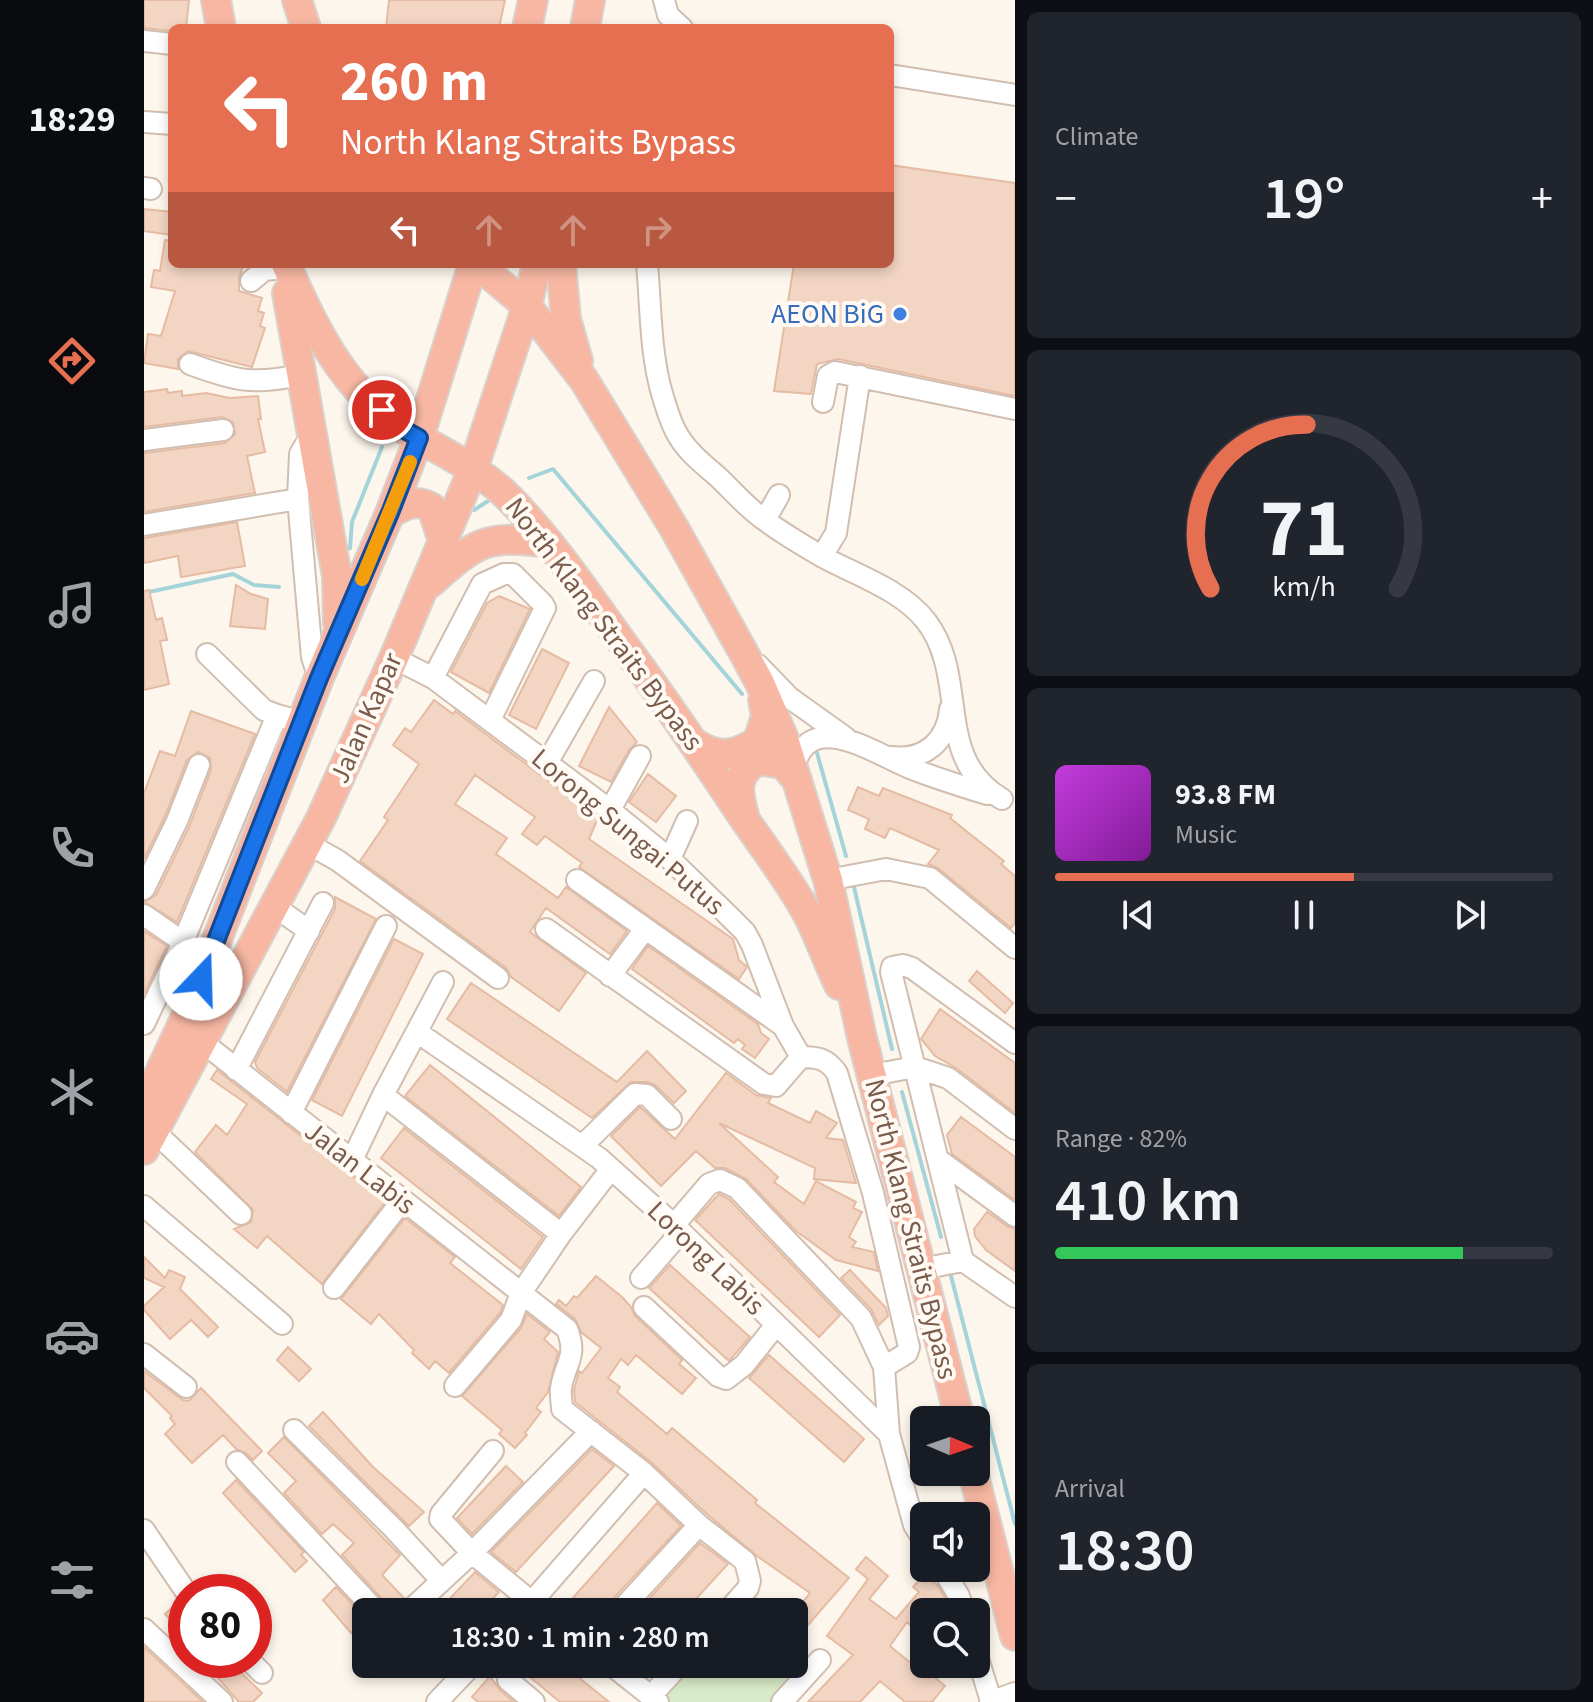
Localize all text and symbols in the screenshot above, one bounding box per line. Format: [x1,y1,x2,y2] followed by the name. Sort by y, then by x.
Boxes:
[340,43,488,122] text: 260 m
[208,56,312,160] icon: left
[29,94,115,145] text: 18:29
[340,117,736,168] text: North Klang Straits Bypass
[1055,118,1139,155] text: Climate
[1263,157,1345,242] text: 19°
[1055,168,1077,231] text: −
[1531,168,1553,231] text: +
[383,208,427,252] icon: left
[467,208,511,252] icon: ahead
[551,208,595,252] icon: ahead
[635,208,679,252] icon: right
[771,294,884,334] place label: AEON BiG
[891,305,909,323] marker: AEON BiG
[44,333,100,389] icon: directions
[348,376,416,444] pin
[360,388,404,432] icon: arrive
[1260,470,1348,588] text: 71
[495,489,713,759] street label: North Klang Straits Bypass
[1272,567,1336,607] text: km/h
[44,577,100,633] icon: music
[319,646,413,790] street label: Jalan Kapar
[523,739,733,925] street label: Lorong Sungai Putus
[1175,773,1276,816] text: 93.8 FM
[1175,816,1237,853] text: Music
[44,820,100,876] icon: phone
[1116,893,1160,937] icon: previous
[1282,893,1326,937] icon: pause
[1448,893,1492,937] icon: next
[159,937,243,1021] position arrow
[44,1064,100,1120] icon: climate
[854,1075,968,1383] street label: North Klang Straits Bypass
[296,1112,424,1224] street label: Jalan Labis
[1055,1120,1187,1157] text: Range · 82%
[1055,1159,1241,1244] text: 410 km
[638,1192,774,1324] street label: Lorong Labis
[44,1308,100,1364] icon: car
[910,1406,990,1486] north arrow
[910,1406,990,1678] map controls
[1055,1470,1125,1507] text: Arrival
[910,1502,990,1582] button: sound
[1055,1509,1195,1594] text: 18:30
[44,1552,100,1608] icon: filters
[168,1574,272,1678] speed limit sign: 80
[910,1598,990,1678] button: search
[450,1616,710,1659] text: 18:30 · 1 min · 280 m

